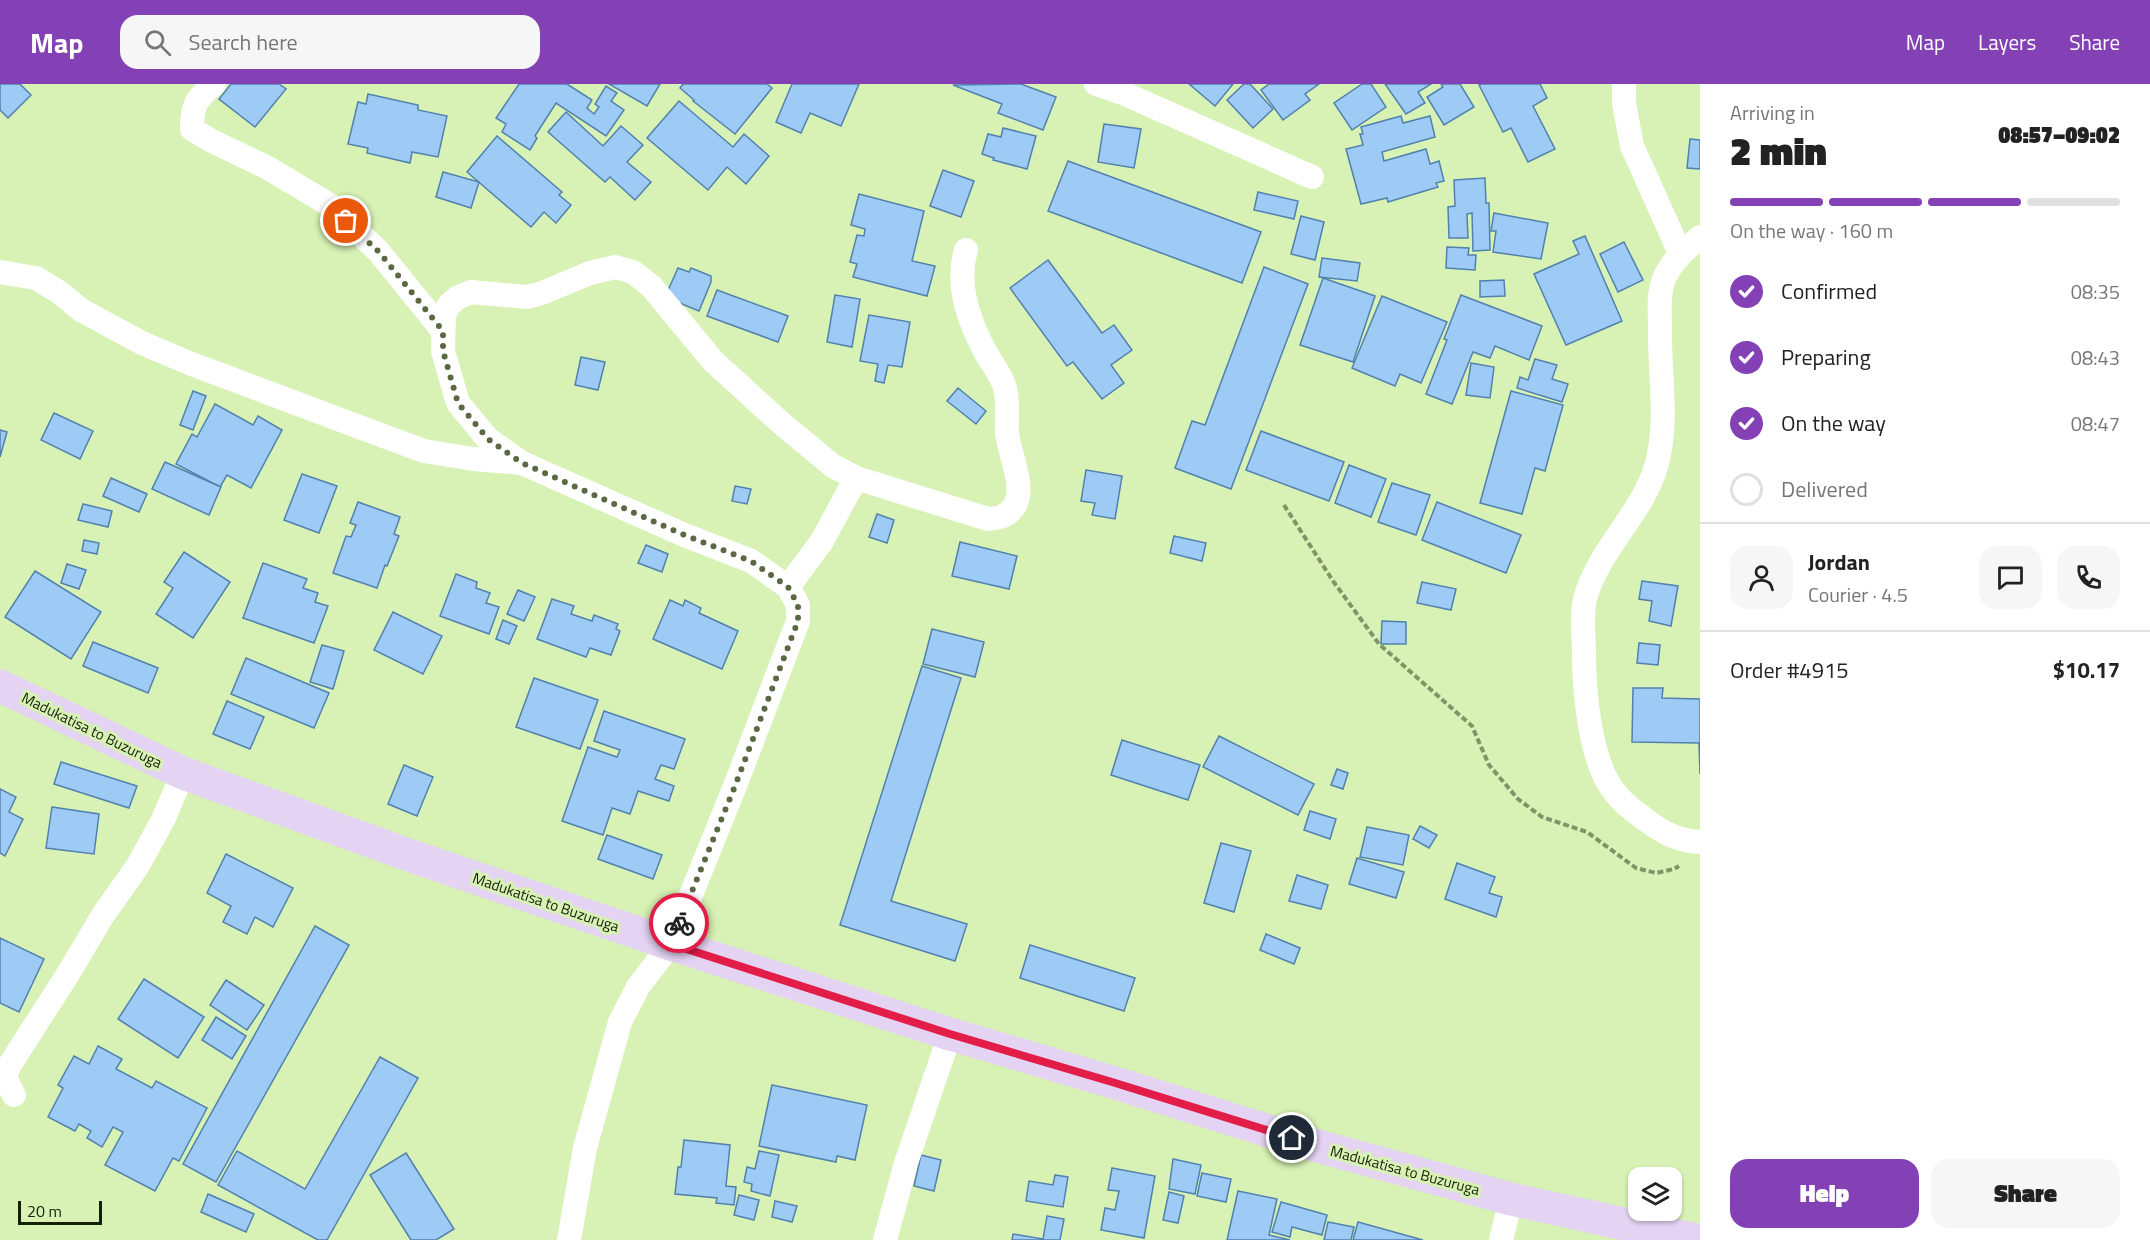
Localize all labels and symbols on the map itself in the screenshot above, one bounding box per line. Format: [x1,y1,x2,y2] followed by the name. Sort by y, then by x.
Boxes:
[320,195,371,246] pin
[18,686,167,774] street label: Madukatisa to Buzuruga
[470,866,623,938] street label: Madukatisa to Buzuruga
[649,893,709,953] courier
[1266,1112,1317,1163] pin
[1328,1139,1483,1201] street label: Madukatisa to Buzuruga
[18,1198,102,1226] scale bar

